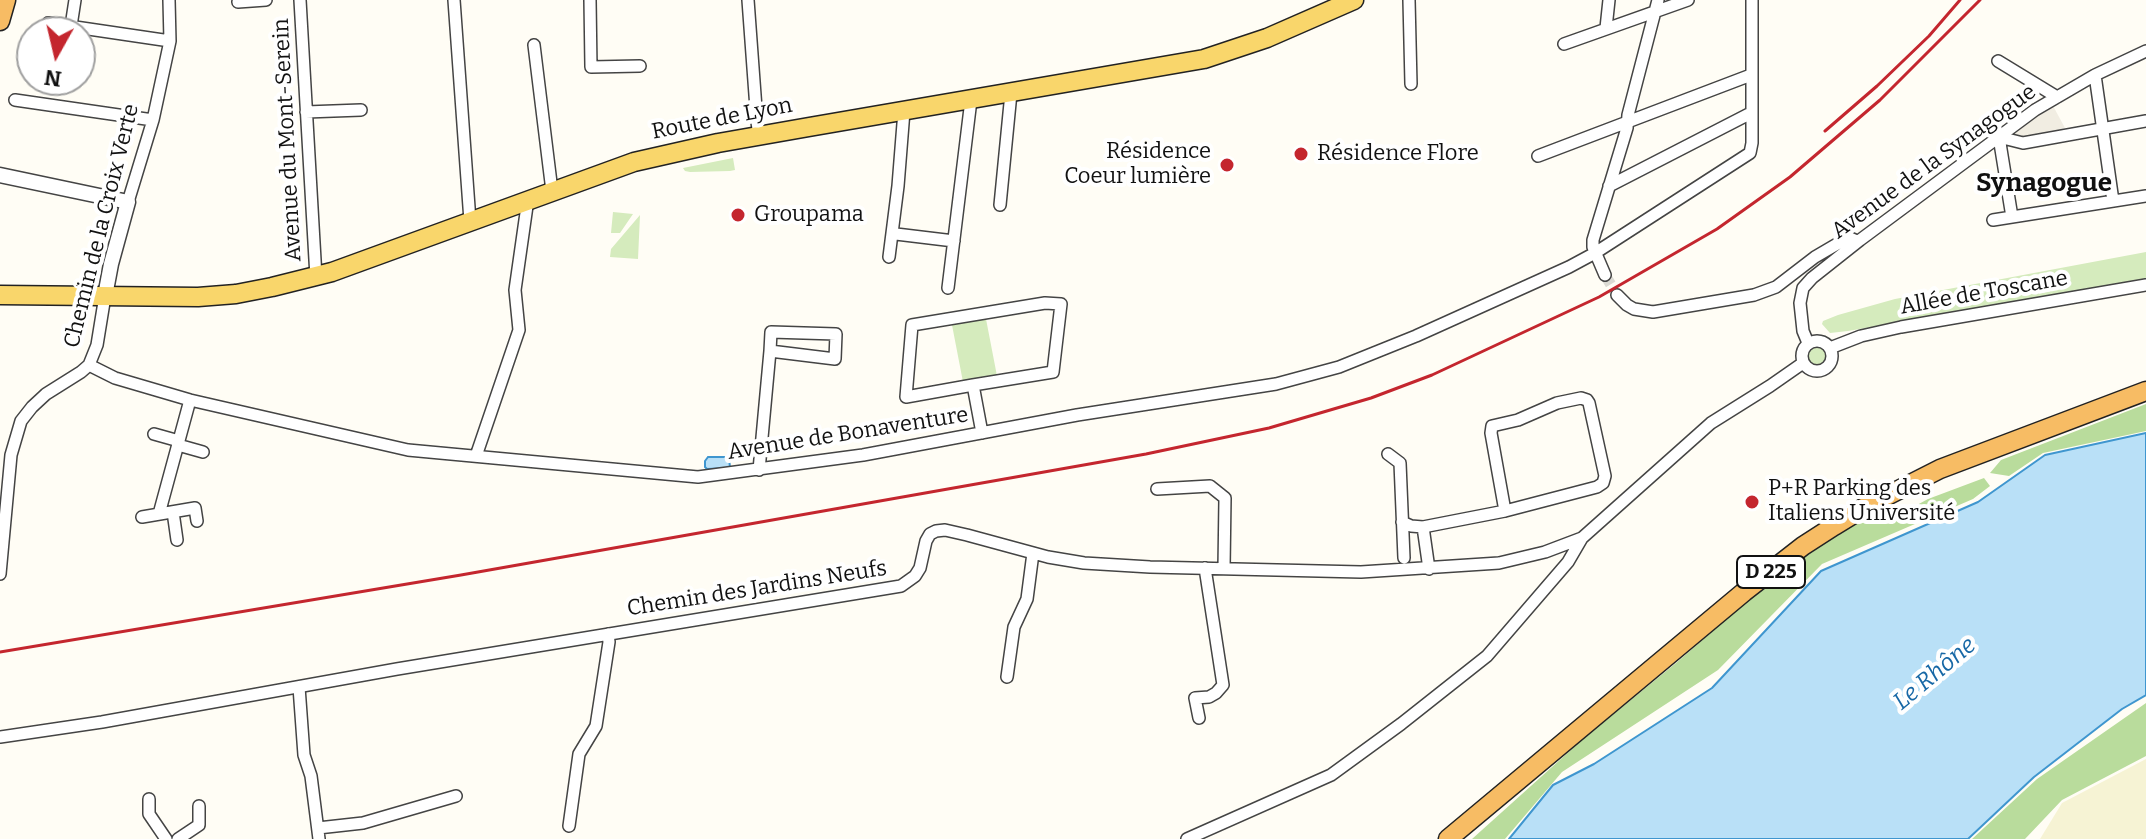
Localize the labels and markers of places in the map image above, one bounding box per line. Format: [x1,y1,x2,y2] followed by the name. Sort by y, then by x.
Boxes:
[1064,139,1211,190] place label: Résidence Coeur lumière
[1317,141,1479,167] place label: Résidence Flore
[1292,145,1310,163] marker: Résidence Flore
[1218,156,1236,174] marker: Résidence Coeur lumière
[754,202,864,228] place label: Groupama
[729,206,747,224] marker: Groupama
[1768,476,1955,528] place label: P+R Parking des Italiens Université
[1743,493,1761,511] marker: P+R Parking des Italiens Université

